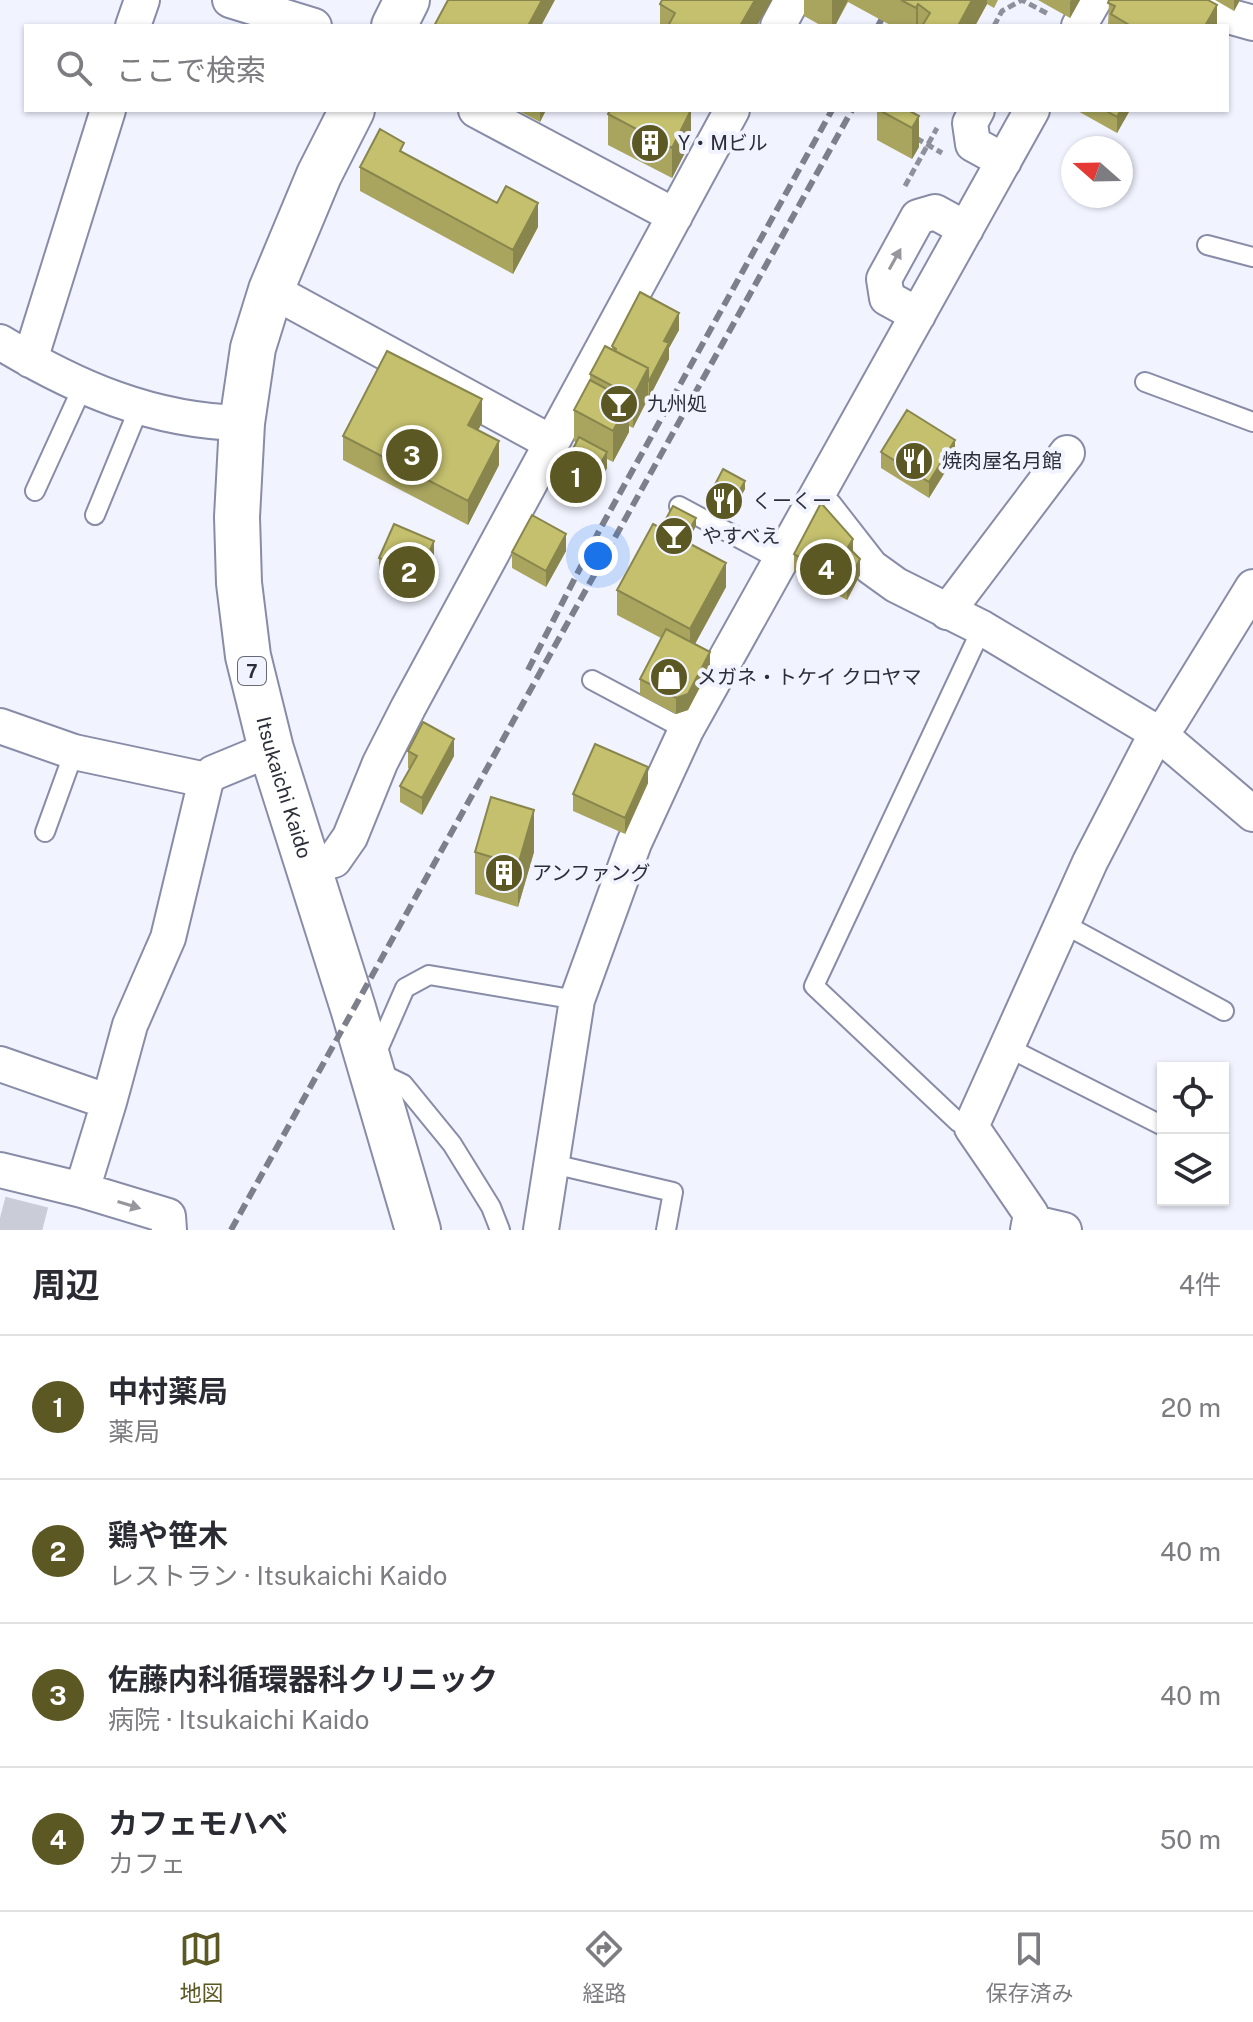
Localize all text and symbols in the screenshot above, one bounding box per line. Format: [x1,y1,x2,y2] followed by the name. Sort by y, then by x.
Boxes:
[24,24,1229,112] search box
[52,46,96,90] icon: search
[116,52,266,88] text: ここで検索
[629,122,671,164] building icon: Y・Mビル
[678,131,768,155] place label: Y・Mビル
[1061,136,1133,208] north arrow
[888,248,902,270] one-way arrow
[598,383,640,425] bar icon: 九州処
[647,392,707,416] place label: 九州処
[386,425,438,485] pin: 3
[893,440,935,482] restaurant icon: 焼肉屋名月館
[550,447,602,507] pin: 1
[942,449,1062,473] place label: 焼肉屋名月館
[703,480,745,522] restaurant icon: くーくー
[752,489,832,513] place label: くーくー
[653,515,695,557] bar icon: やすべえ
[702,524,781,548] place label: やすべえ
[578,536,618,576] your location
[800,539,852,599] pin: 4
[383,542,435,602] pin: 2
[648,656,690,698] shop icon: メガネ・トケイ クロヤマ
[238,657,266,685] road number: 7
[697,665,921,689] place label: メガネ・トケイ クロヤマ
[251,714,317,861] street label: Itsukaichi Kaido
[483,852,525,894] building icon: アンファング
[532,861,651,885] place label: アンファング
[1157,1062,1229,1206] map controls
[1157,1062,1229,1134] button: locate
[1157,1134,1229,1206] button: layers
[118,1199,142,1212] one-way arrow
[32,1265,100,1305] text: 周辺
[1179,1269,1221,1300] text: 4件
[108,1373,228,1409] text: 中村薬局
[52,1392,64,1423] text: 1
[1161,1392,1221,1423] text: 20 m
[108,1416,160,1447] text: 薬局
[108,1517,228,1553] text: 鶏や笹木
[50,1536,66,1567] text: 2
[1160,1536,1221,1567] text: 40 m
[108,1560,447,1591] text: レストラン · Itsukaichi Kaido
[108,1661,498,1697] text: 佐藤内科循環器科クリニック
[49,1680,67,1711] text: 3
[1160,1680,1221,1711] text: 40 m
[108,1704,369,1735] text: 病院 · Itsukaichi Kaido
[108,1805,288,1841] text: カフェモハべ
[49,1824,67,1855] text: 4
[1160,1824,1221,1855] text: 50 m
[108,1848,186,1879] text: カフェ
[179,1927,224,2007] tab: 地図
[582,1927,627,2007] tab: 経路
[985,1927,1074,2007] tab: 保存済み

